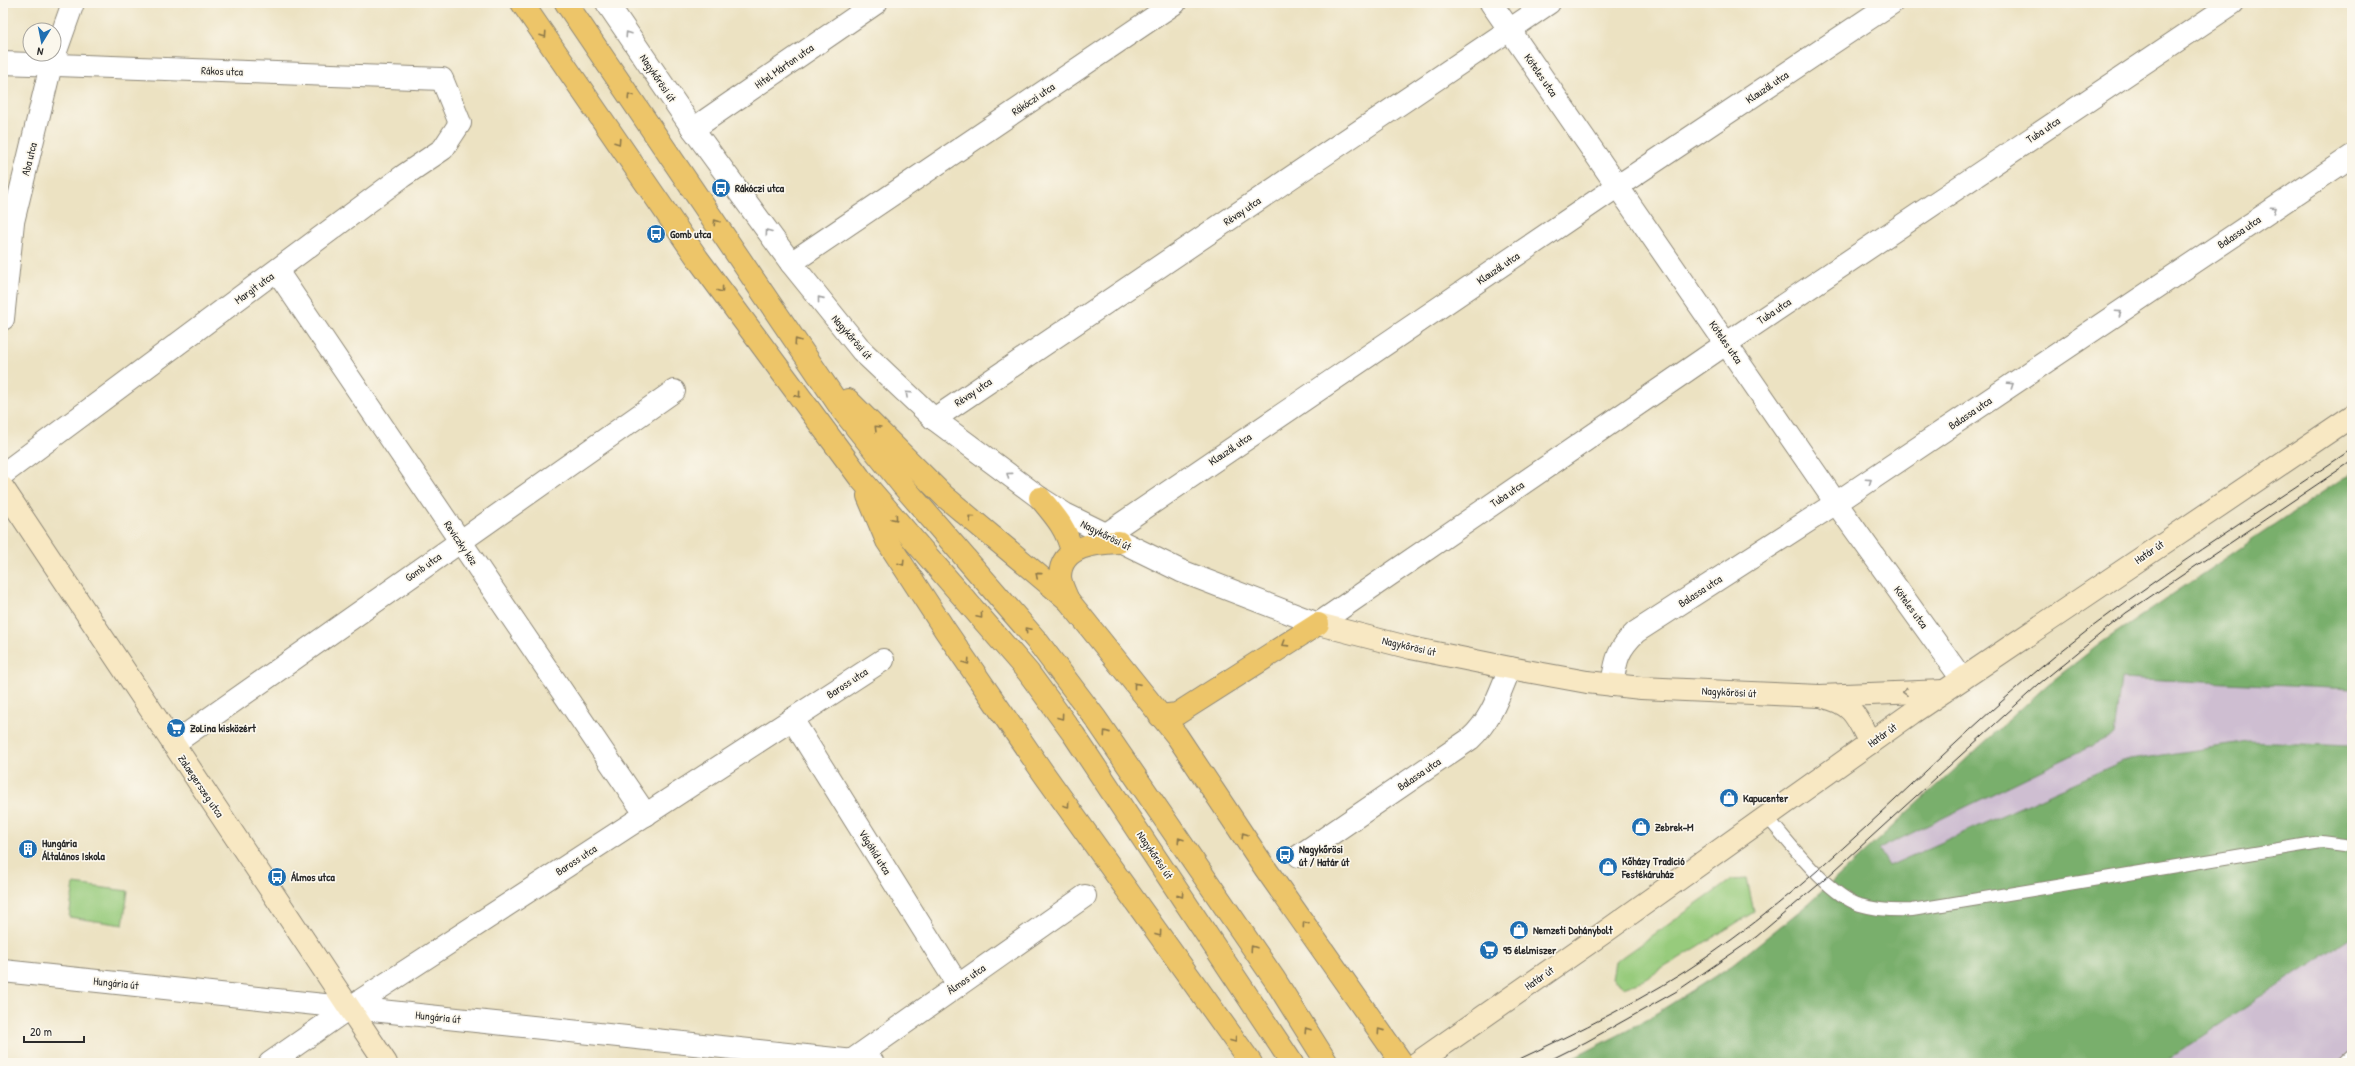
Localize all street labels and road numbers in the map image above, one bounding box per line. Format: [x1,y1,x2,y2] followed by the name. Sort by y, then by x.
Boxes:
[752,40,817,91] street label: Hitel Márton utca
[637,51,679,105] street label: Nagykőrösi út
[1521,51,1561,100] street label: Köteles utca
[201,63,244,79] street label: Rákos utca
[1743,67,1792,106] street label: Klauzál utca
[1009,79,1058,119] street label: Rákóczi utca
[2023,113,2063,146] street label: Tuba utca
[18,140,40,177] street label: Aba utca
[1221,193,1264,229] street label: Révay utca
[2215,212,2264,252] street label: Balassa utca
[1474,248,1523,287] street label: Klauzál utca
[231,269,277,307] street label: Margit utca
[1754,294,1794,327] street label: Tuba utca
[829,312,875,362] street label: Nagykőrösi út
[1706,318,1746,367] street label: Köteles utca
[952,374,995,410] street label: Révay utca
[1946,393,1995,433] street label: Balassa utca
[1206,429,1255,468] street label: Klauzál utca
[1487,477,1527,510] street label: Tuba utca
[1078,516,1134,554] street label: Nagykőrösi út
[441,518,481,568] street label: Reviczky köz
[2132,537,2167,567] street label: Határ út
[402,549,444,585] street label: Gomb utca
[1676,571,1725,610] street label: Balassa utca
[1891,583,1932,632] street label: Köteles utca
[1381,633,1437,659] street label: Nagykőrösi út
[824,664,871,701] street label: Baross utca
[1701,684,1757,700] street label: Nagykőrösi út
[1865,720,1899,750] street label: Határ út
[175,752,227,821] street label: Zalaegerszeg utca
[1395,754,1444,794] street label: Balassa utca
[856,827,895,878] street label: Vágóhíd utca
[1134,828,1176,882] street label: Nagykőrösi út
[553,841,600,878] street label: Baross utca
[944,960,988,997] street label: Álmos utca
[1522,963,1557,993] street label: Határ út
[93,974,140,992] street label: Hungária út
[415,1008,462,1026] street label: Hungária út

